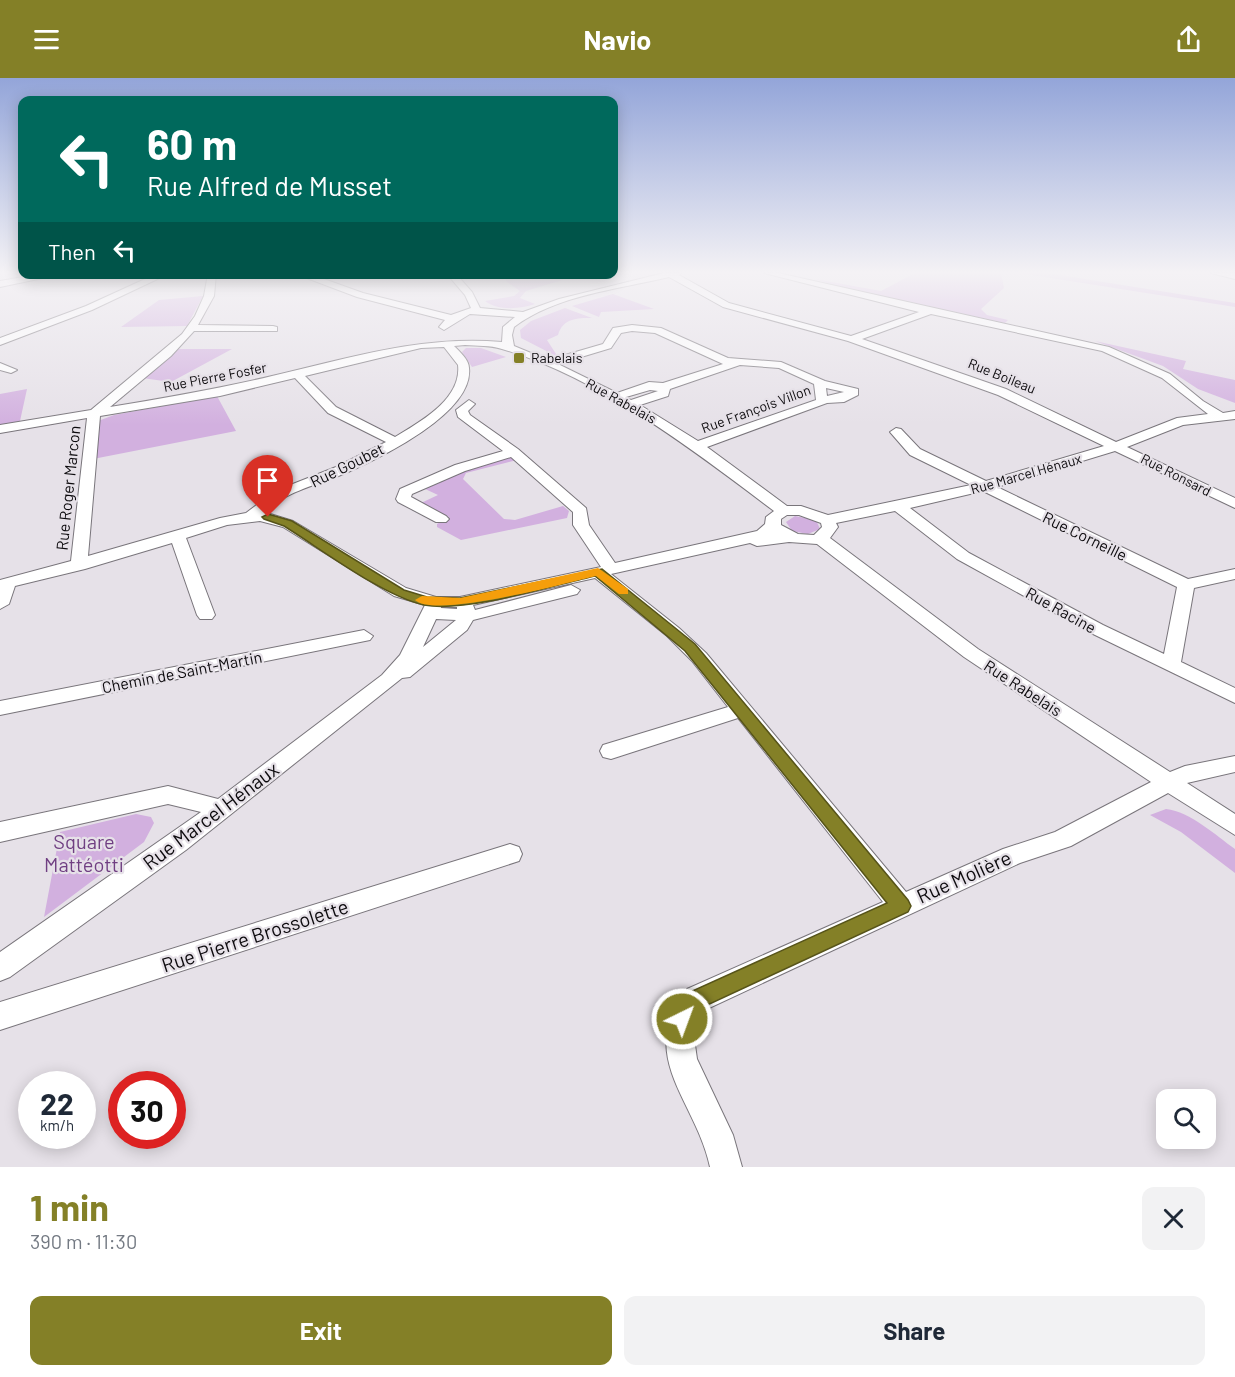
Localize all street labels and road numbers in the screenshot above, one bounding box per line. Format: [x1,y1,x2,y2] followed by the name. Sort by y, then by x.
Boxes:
[966,354,1039,397] street label: Rue Boileau
[162,358,268,395] street label: Rue Pierre Fosfer
[583,374,660,427] street label: Rue Rabelais
[699,381,813,436] street label: Rue François Villon
[51,424,84,551] street label: Rue Roger Marcon
[307,438,387,491] street label: Rue Goubet
[968,449,1084,498] street label: Rue Marcel Hénaux
[1138,450,1214,500] street label: Rue Ronsard
[1040,507,1130,564] street label: Rue Corneille
[1023,582,1100,637] street label: Rue Racine
[100,647,264,696] street label: Chemin de Saint-Martin
[981,655,1066,720] street label: Rue Rabelais
[138,756,283,874] street label: Rue Marcel Hénaux
[913,845,1015,908] street label: Rue Molière
[158,894,351,977] street label: Rue Pierre Brossolette

